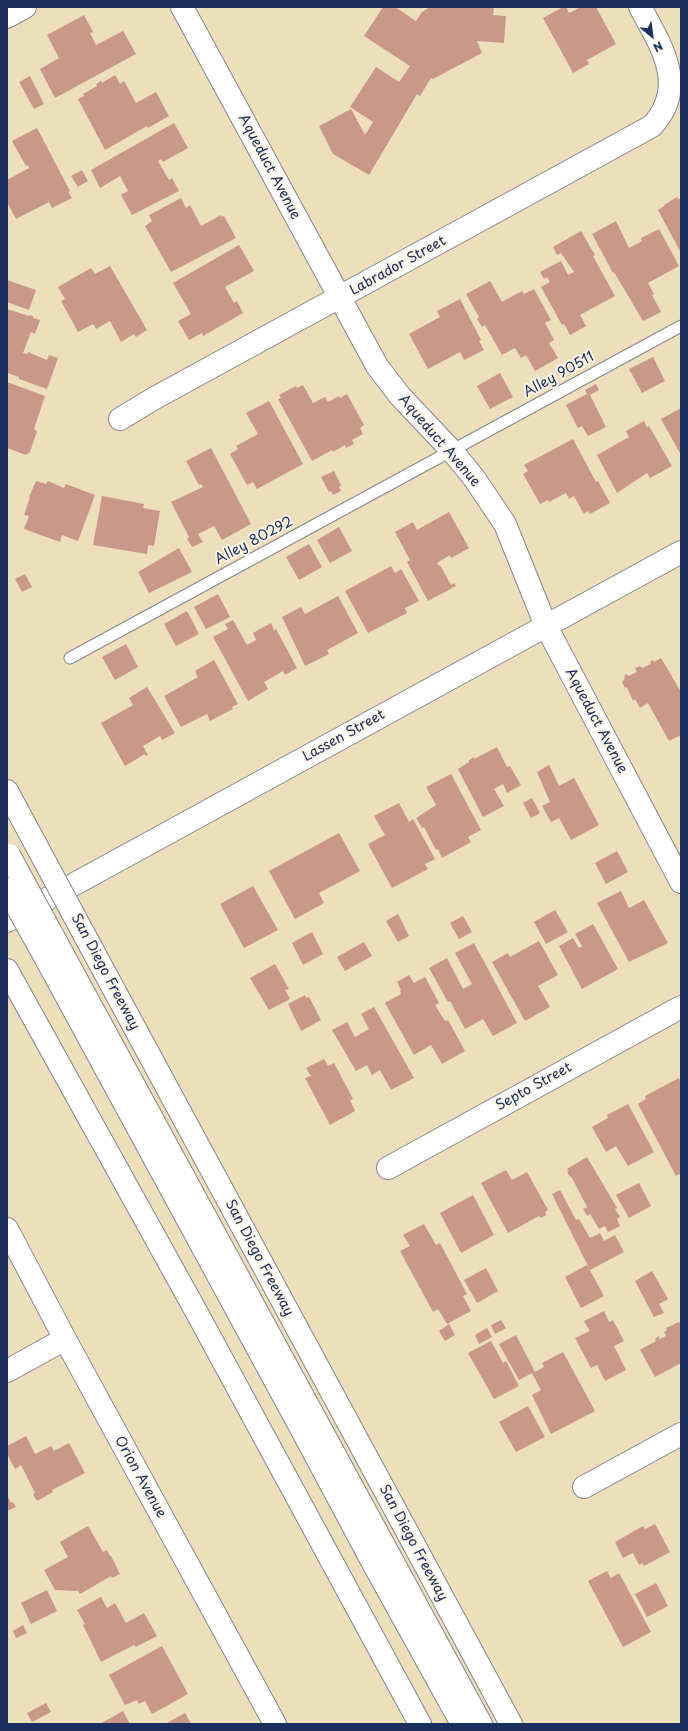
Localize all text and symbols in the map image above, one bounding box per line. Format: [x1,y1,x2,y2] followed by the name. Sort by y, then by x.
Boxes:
[632,16,672,56] north arrow
[650,37,666,56] text: N
[234,112,304,222] street label: Aqueduct Avenue
[347,233,449,299] street label: Labrador Street
[521,349,597,401] street label: Alley 90511
[394,392,484,490] street label: Aqueduct Avenue
[212,513,296,569] street label: Alley 80292
[561,666,631,776] street label: Aqueduct Avenue
[300,706,388,766] street label: Lassen Street
[67,911,143,1033] street label: San Diego Freeway
[493,1059,575,1115] street label: Septo Street
[221,1197,297,1319] street label: San Diego Freeway
[111,1433,169,1521] street label: Orion Avenue
[375,1482,451,1604] street label: San Diego Freeway

